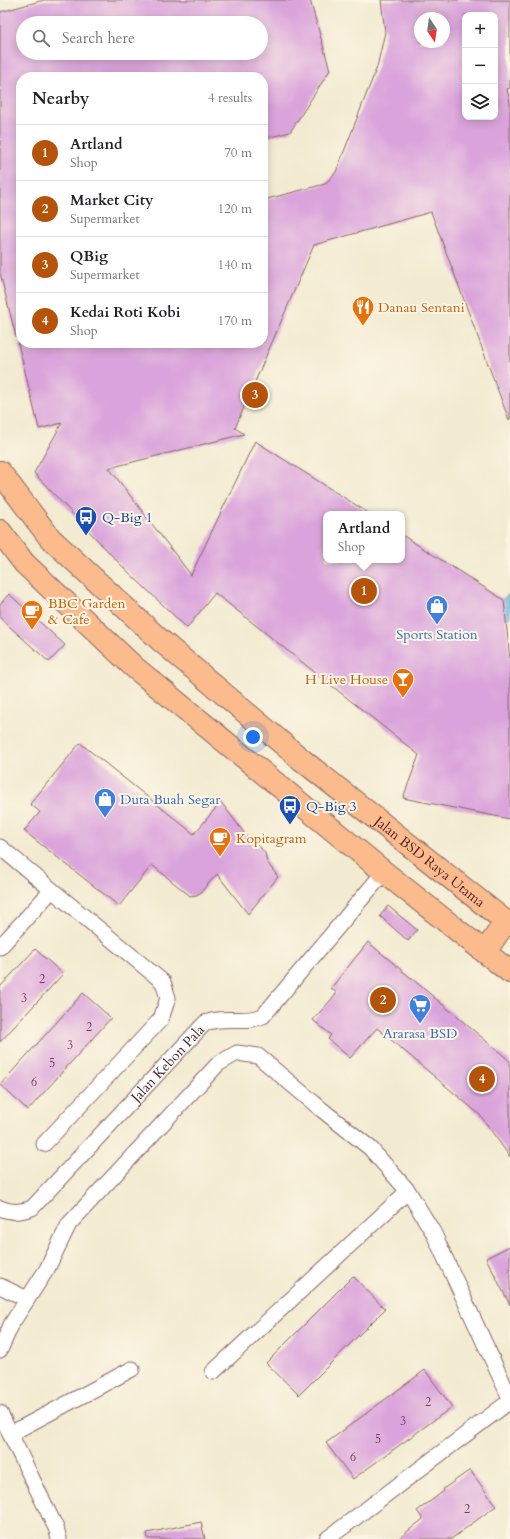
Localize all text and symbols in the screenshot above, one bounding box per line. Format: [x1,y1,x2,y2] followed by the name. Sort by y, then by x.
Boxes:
[414,12,450,48] north arrow
[462,12,498,120] map controls
[462,12,498,48] button: +
[16,16,268,60] search box
[30,27,52,49] icon: search
[62,28,135,48] text: Search here
[462,48,498,84] button: −
[462,84,498,120] button: layers
[32,87,89,110] text: Nearby
[208,89,252,107] text: 4 results
[70,134,123,154] text: Artland
[42,144,48,162] text: 1
[224,144,252,162] text: 70 m
[70,154,98,172] text: Shop
[70,190,154,210] text: Market City
[42,200,48,218] text: 2
[218,200,252,218] text: 120 m
[70,210,140,228] text: Supermarket
[70,246,108,266] text: QBig
[42,256,48,274] text: 3
[218,256,252,274] text: 140 m
[70,266,140,284] text: Supermarket
[350,294,376,327] restaurant icon: Danau Sentani
[378,298,465,317] place label: Danau Sentani
[70,302,181,322] text: Kedai Roti Kobi
[42,312,48,330] text: 4
[218,312,252,330] text: 170 m
[70,322,98,340] text: Shop
[242,380,268,410] pin: 3
[73,504,99,537] bus stop icon: Q-Big 1
[102,508,153,527] place label: Q-Big 1
[323,511,405,563] popup
[338,518,390,538] text: Artland
[338,538,365,556] text: Shop
[351,576,377,606] pin: 1
[424,593,450,626] shop icon: Sports Station
[48,594,126,629] place label: BBC Garden & Cafe
[19,598,45,631] cafe icon: BBC Garden & Cafe
[396,625,478,644] place label: Sports Station
[390,666,416,699] bar icon: H Live House
[305,670,388,689] place label: H Live House
[243,727,263,747] your location
[92,786,118,819] shop icon: Duta Buah Segar
[120,790,221,809] place label: Duta Buah Segar
[277,793,303,826] bus stop icon: Q-Big 3
[306,797,357,816] place label: Q-Big 3
[369,810,489,911] street label: Jalan BSD Raya Utama
[207,825,233,858] cafe icon: Kopitagram
[236,829,307,848] place label: Kopitagram
[39,971,45,987] house number: 2
[370,985,396,1015] pin: 2
[21,990,27,1006] house number: 3
[407,992,433,1025] supermarket icon: Ararasa BSD
[86,1019,92,1035] house number: 2
[125,1020,208,1108] street label: Jalan Kebon Pala
[383,1024,457,1043] place label: Ararasa BSD
[67,1037,73,1053] house number: 3
[49,1055,55,1071] house number: 5
[469,1064,495,1094] pin: 4
[31,1074,37,1090] house number: 6
[425,1394,431,1410] house number: 2
[400,1413,406,1429] house number: 3
[375,1431,381,1447] house number: 5
[350,1449,356,1465] house number: 6
[464,1501,470,1517] house number: 2

